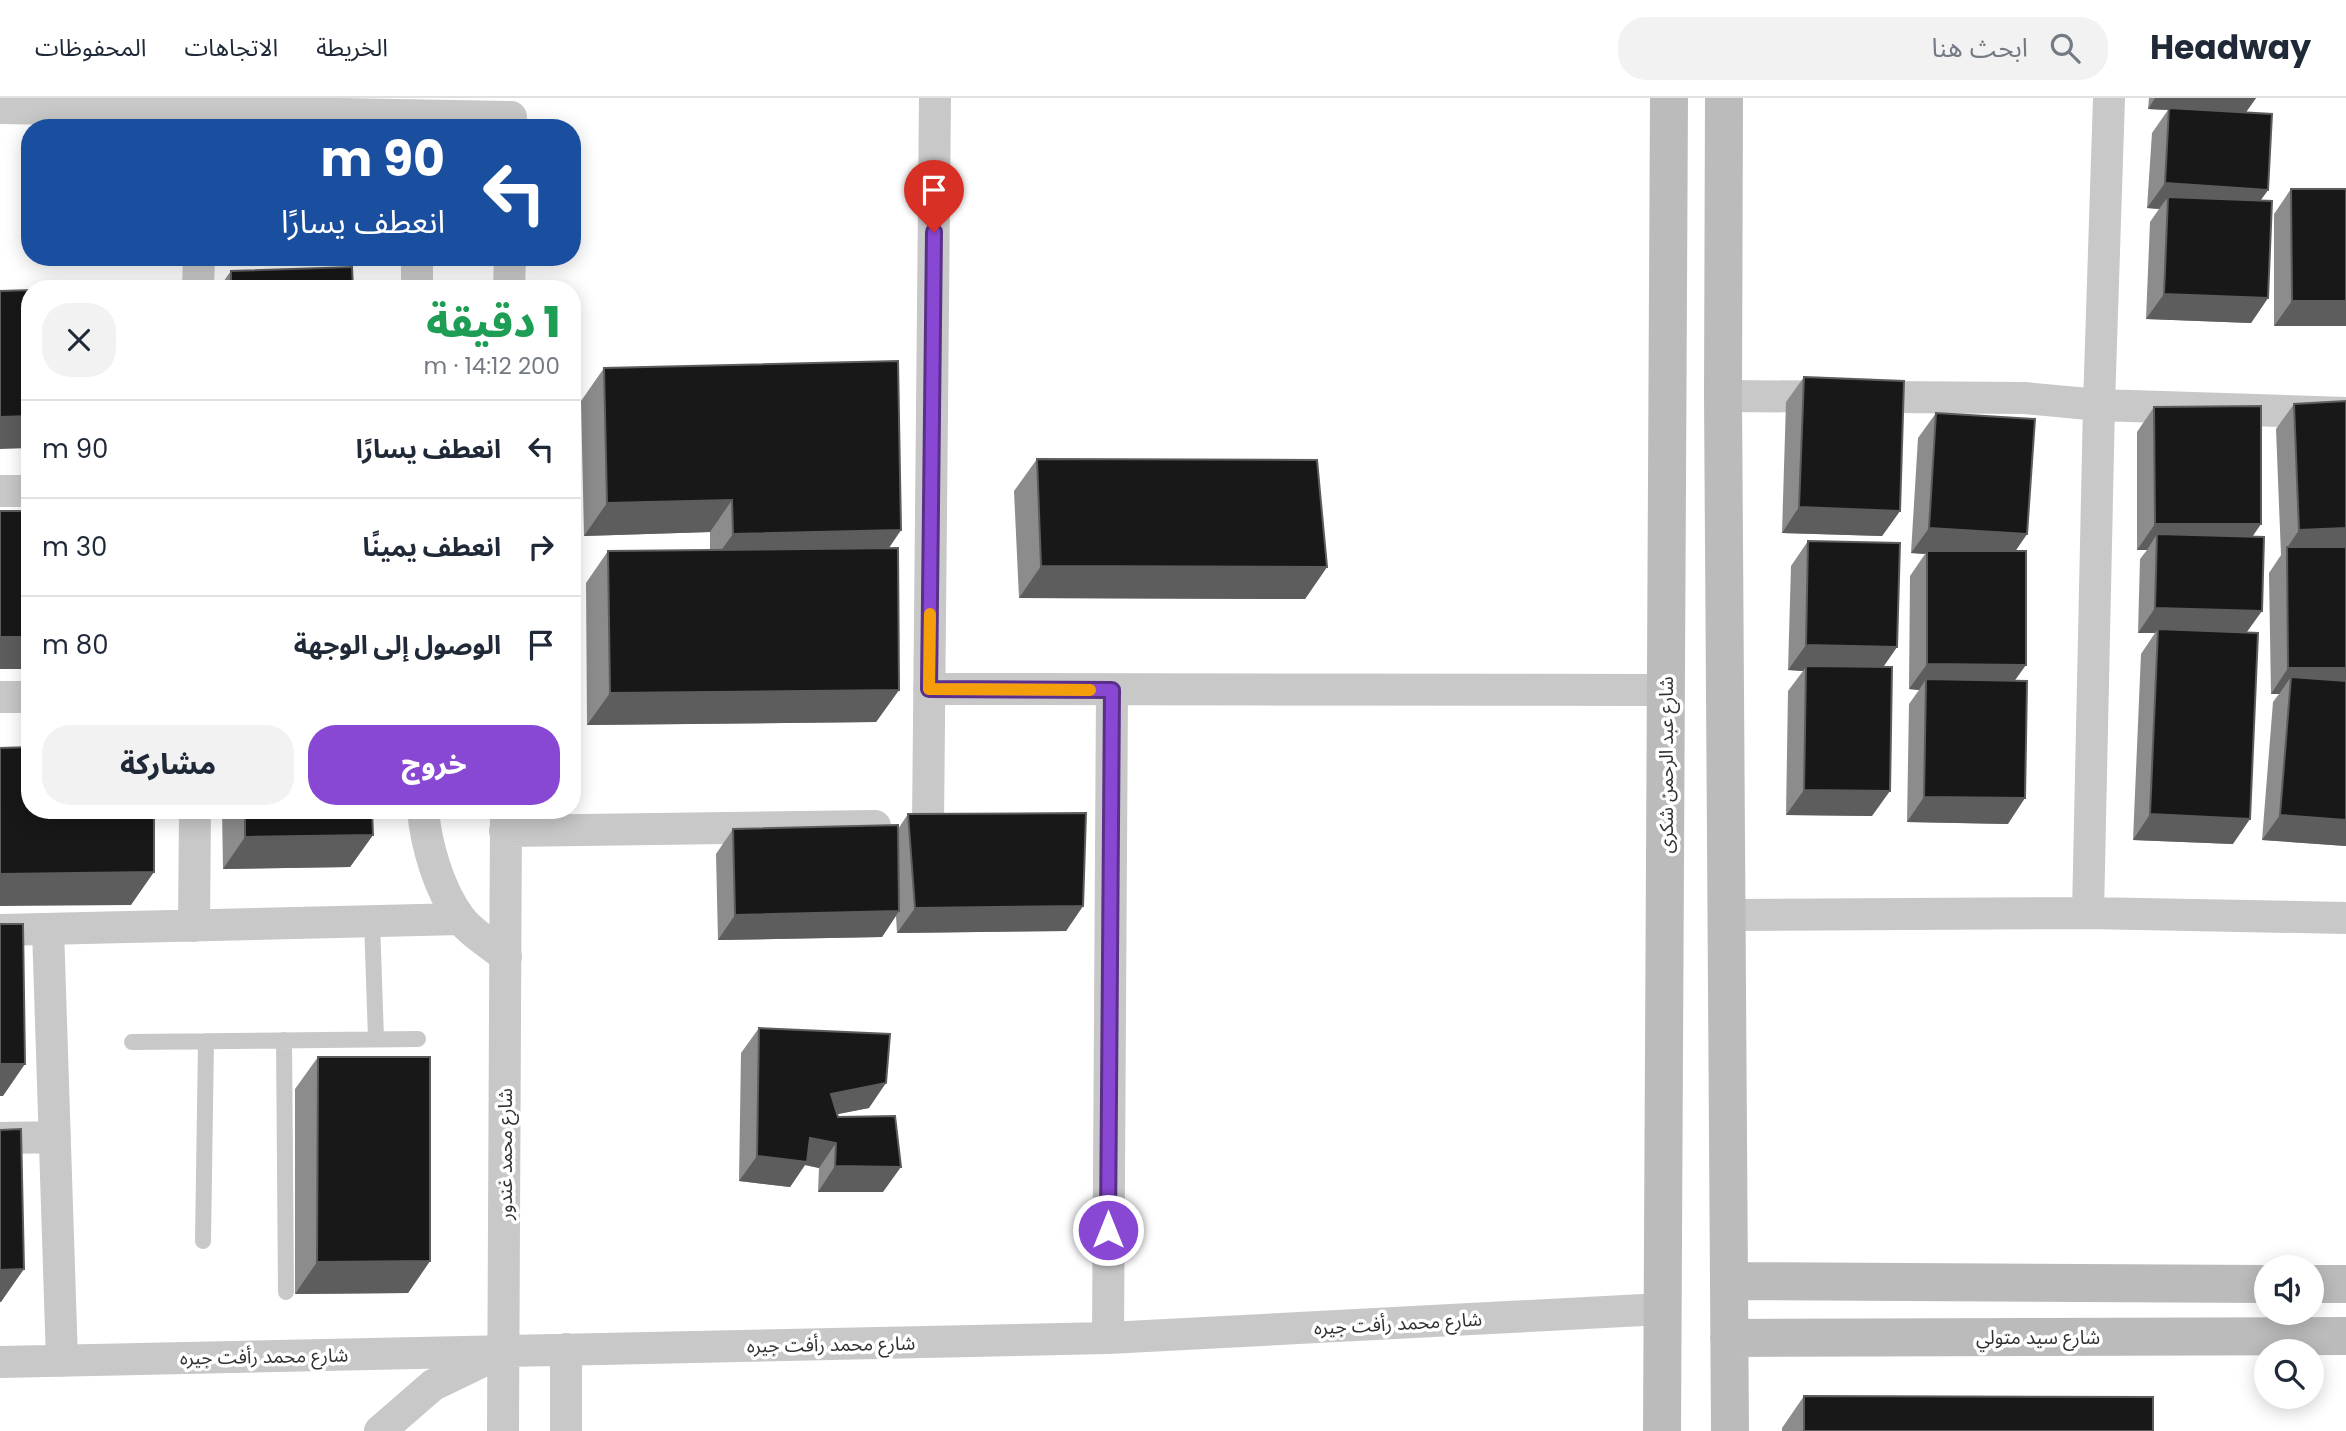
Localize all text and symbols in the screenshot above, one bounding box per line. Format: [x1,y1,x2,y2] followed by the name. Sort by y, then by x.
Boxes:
[1618,17,2108,80] search box
[2150,24,2311,71] text: Headway
[2046,29,2084,67] icon: search
[1931,30,2028,66] text: ابحث هنا
[35,31,146,64] text: المحفوظات
[184,31,278,64] text: الاتجاهات
[316,31,388,64] text: الخريطة
[321,125,445,193] text: 90 m
[469,147,560,238] icon: left
[904,160,964,232] pin
[915,171,953,209] icon: arrive
[281,199,445,244] text: انعطف يسارًا
[426,293,560,352] text: 1 دقيقة
[42,303,116,377] button: close
[424,350,560,382] text: 200 m · 14:12
[522,430,560,468] icon: left
[42,431,108,467] text: 90 m
[356,431,501,467] text: انعطف يسارًا
[522,528,560,566] icon: right
[42,529,107,565] text: 30 m
[363,529,501,565] text: انعطف يمينًا
[522,626,560,664] icon: arrive
[42,627,108,663] text: 80 m
[294,627,501,663] text: الوصول إلى الوجهة
[1653,676,1680,854] street label: شارع عبد الرحمن شكرى
[42,725,294,805] button: مشاركة
[308,725,560,805] button: خروج
[492,1088,519,1221] street label: شارع محمد غندور
[1071,1193,1145,1267] position arrow
[2254,1255,2324,1409] map controls
[2254,1255,2324,1325] button: sound
[1313,1306,1483,1341] street label: شارع محمد رأفت جيره
[1976,1324,2100,1352] street label: شارع سيد متولي
[747,1330,915,1359] street label: شارع محمد رأفت جيره
[2254,1339,2324,1409] button: search
[180,1342,348,1371] street label: شارع محمد رأفت جيره

